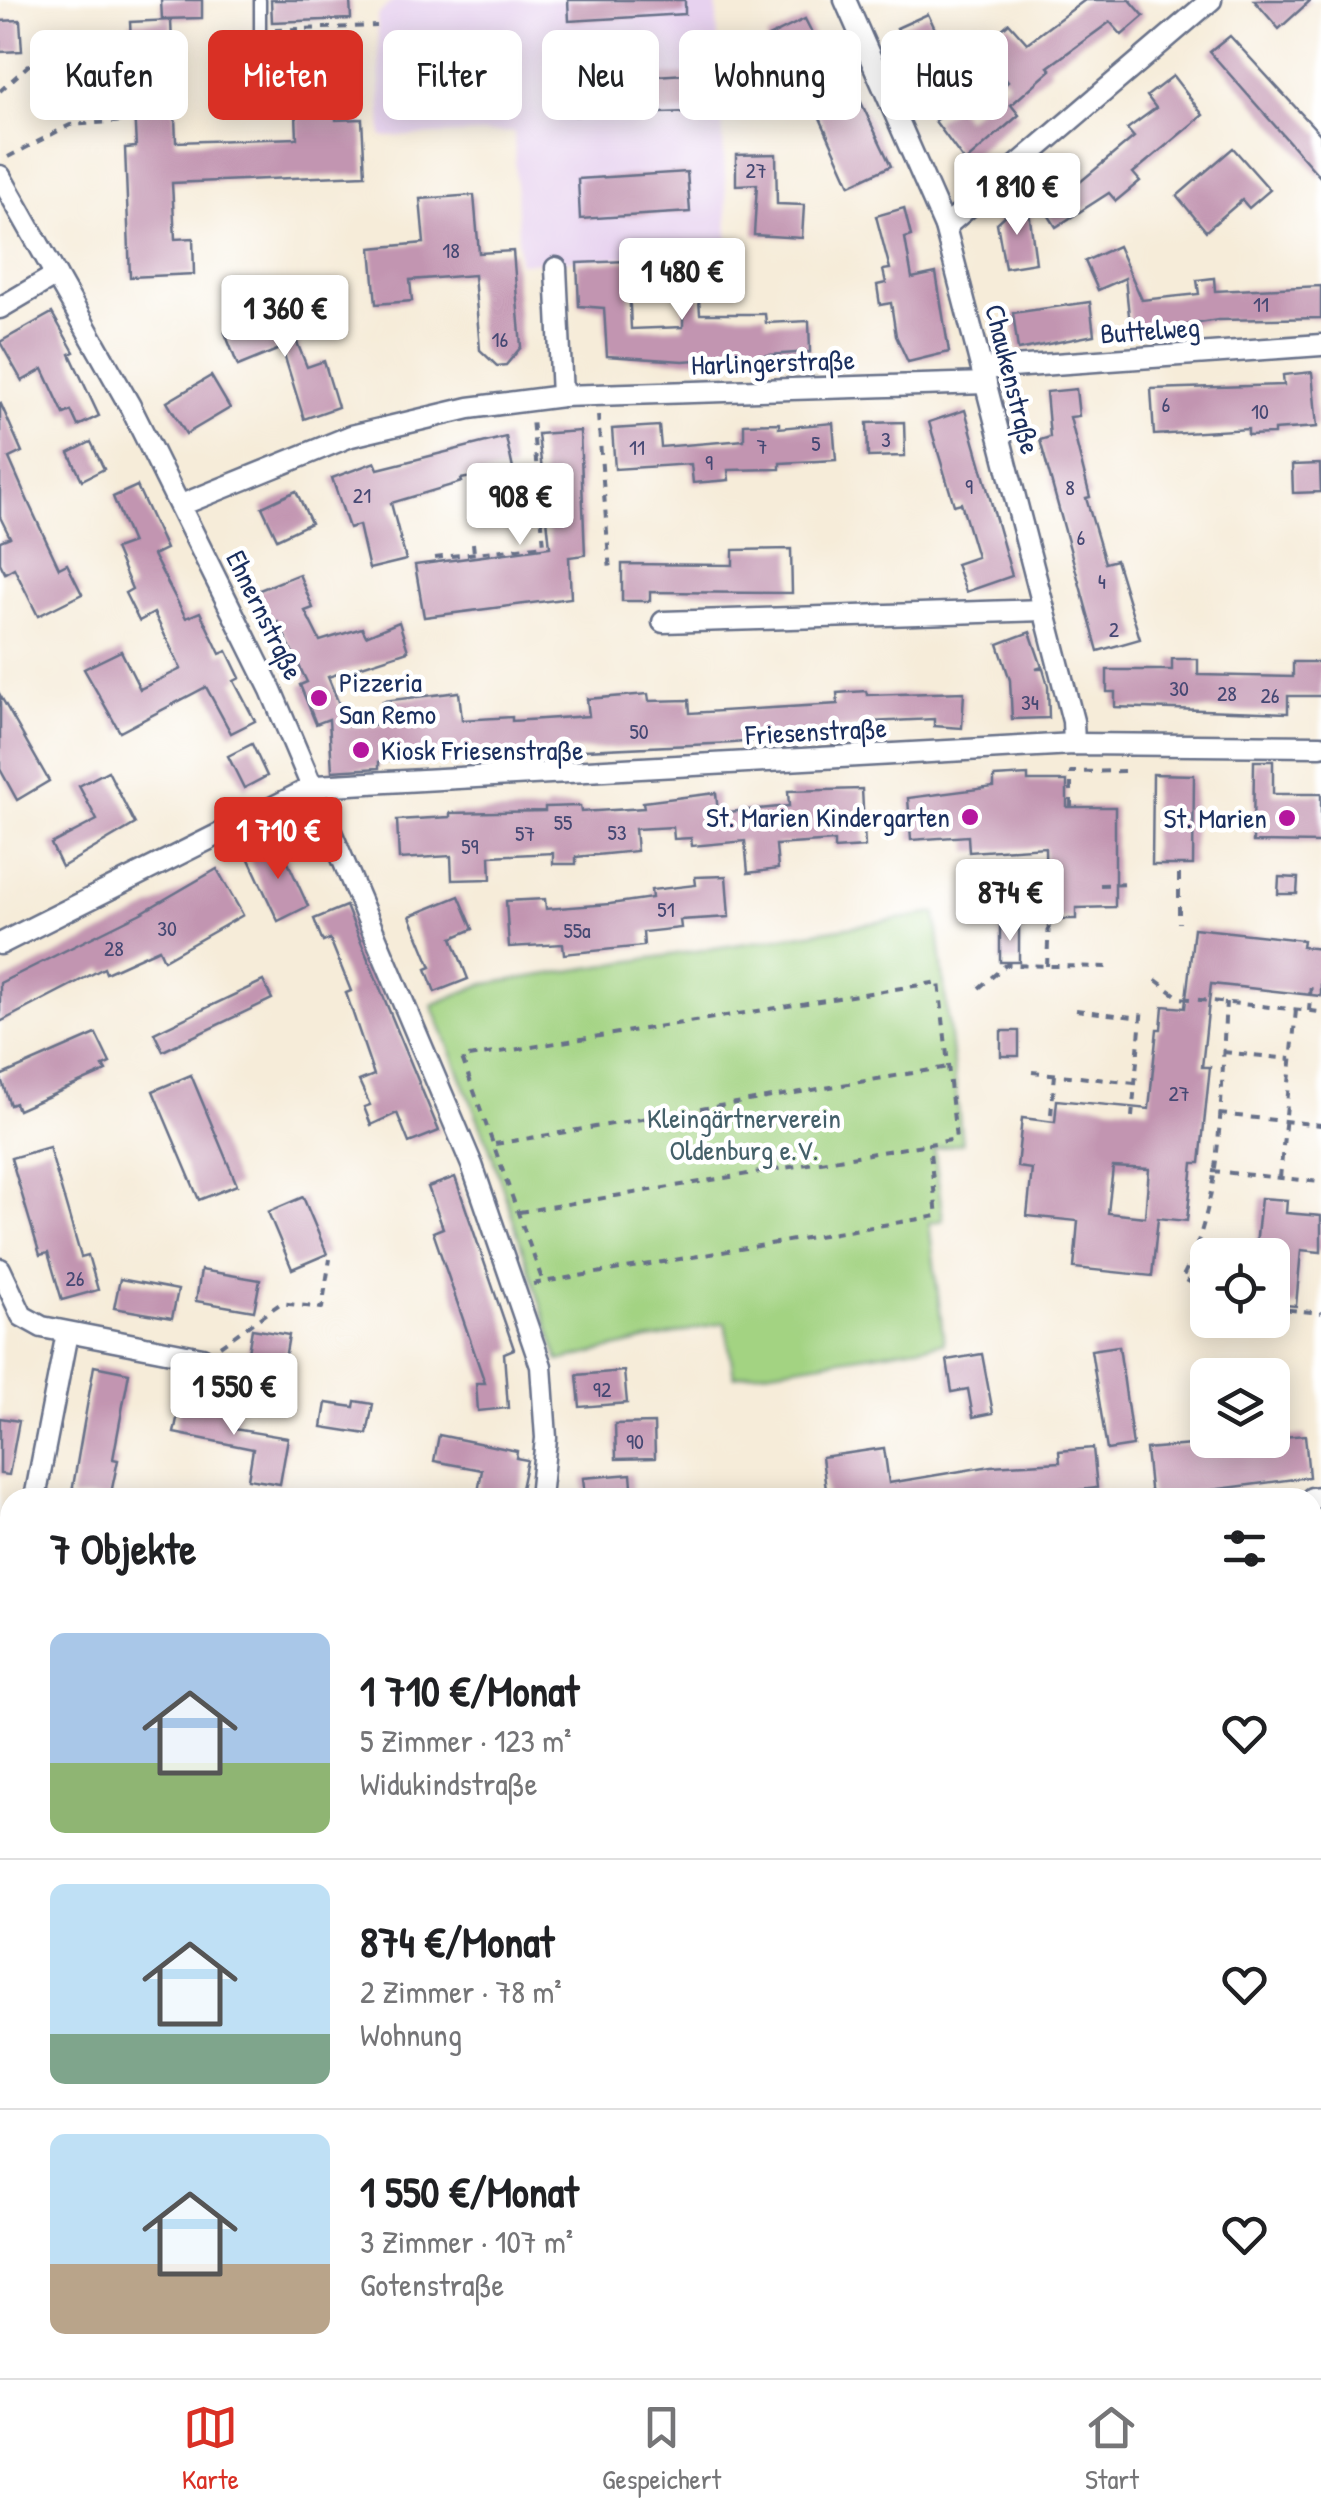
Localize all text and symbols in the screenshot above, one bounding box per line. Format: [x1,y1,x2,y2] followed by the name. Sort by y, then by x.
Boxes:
[30,30,188,120] chip: Kaufen
[208,30,363,120] chip: Mieten
[383,30,522,120] chip: Filter
[542,30,659,120] chip: Neu
[679,30,861,120] chip: Wohnung
[881,30,1008,120] chip: Haus
[925,153,1109,238] pin: 1 810 €
[745,155,767,185] house number: 27
[976,164,1058,207] text: 1 810 €
[442,235,460,265] house number: 18
[590,238,774,323] pin: 1 480 €
[641,249,723,292] text: 1 480 €
[193,275,377,360] pin: 1 360 €
[243,286,327,329] text: 1 360 €
[1253,289,1269,319] house number: 11
[976,300,1050,458] street label: Chaukenstraße
[1099,308,1201,352] street label: Buttelweg
[492,324,509,354] house number: 16
[691,340,855,384] street label: Harlingerstraße
[1162,389,1171,419] house number: 6
[1251,396,1269,426] house number: 10
[881,424,891,454] house number: 3
[811,428,821,458] house number: 5
[757,431,767,461] house number: 7
[629,432,645,462] house number: 11
[705,447,713,477] house number: 9
[450,463,590,548] pin: 908 €
[965,471,973,501] house number: 9
[1065,472,1075,502] house number: 8
[489,474,551,517] text: 908 €
[353,480,371,510] house number: 21
[1077,522,1086,552] house number: 6
[217,544,313,686] street label: Ehnernstraße
[1098,566,1106,596] house number: 4
[1109,614,1120,644] house number: 2
[339,663,436,733] place label: Pizzeria San Remo
[1169,673,1189,703] house number: 30
[1217,678,1237,708] house number: 28
[1260,680,1280,710] house number: 26
[308,687,330,709] marker: Pizzeria San Remo
[1021,687,1039,717] house number: 34
[743,708,888,754] street label: Friesenstraße
[629,716,649,746] house number: 50
[381,731,583,769] place label: Kiosk Friesenstraße
[350,739,372,761] marker: Kiosk Friesenstraße
[186,797,370,882] pin: 1 710 €
[706,798,950,836] place label: St. Marien Kindergarten
[1164,799,1267,837] place label: St. Marien
[959,806,981,828] marker: St. Marien Kindergarten
[554,807,572,837] house number: 55
[1276,807,1298,829] marker: St. Marien
[236,808,320,851] text: 1 710 €
[607,817,627,847] house number: 53
[515,818,535,848] house number: 57
[461,831,479,861] house number: 59
[940,859,1080,944] pin: 874 €
[978,870,1042,913] text: 874 €
[657,894,675,924] house number: 51
[157,913,177,943] house number: 30
[563,915,591,945] house number: 55a
[104,933,124,963] house number: 28
[1168,1078,1190,1108] house number: 27
[647,1099,841,1169] park label: Kleingärtnerverein Oldenburg e.V.
[1190,1238,1290,1458] map controls
[1190,1238,1290,1338] button: locate
[65,1263,85,1293] house number: 26
[142,1353,326,1438] pin: 1 550 €
[1190,1358,1290,1458] button: layers
[192,1364,276,1407] text: 1 550 €
[593,1374,612,1404] house number: 92
[626,1426,644,1456] house number: 90
[50,1520,196,1577] text: 7 Objekte
[1217,1521,1272,1576] icon: filters
[360,1662,579,1719] text: 1 710 €/Monat
[130,1673,250,1793] icon: home
[1217,1706,1272,1761] icon: heart
[360,1719,571,1762] text: 5 Zimmer · 123 m²
[360,1762,537,1805] text: Widukindstraße
[360,1913,554,1970] text: 874 €/Monat
[130,1924,250,2044] icon: home
[1217,1957,1272,2012] icon: heart
[360,1970,562,2013] text: 2 Zimmer · 78 m²
[360,2013,462,2056] text: Wohnung
[360,2163,579,2220] text: 1 550 €/Monat
[130,2174,250,2294] icon: home
[1217,2207,1272,2262] icon: heart
[360,2220,573,2263] text: 3 Zimmer · 107 m²
[360,2263,504,2306] text: Gotenstraße
[182,2400,239,2498] tab: Karte
[602,2400,721,2498] tab: Gespeichert
[1084,2400,1139,2498] tab: Start

